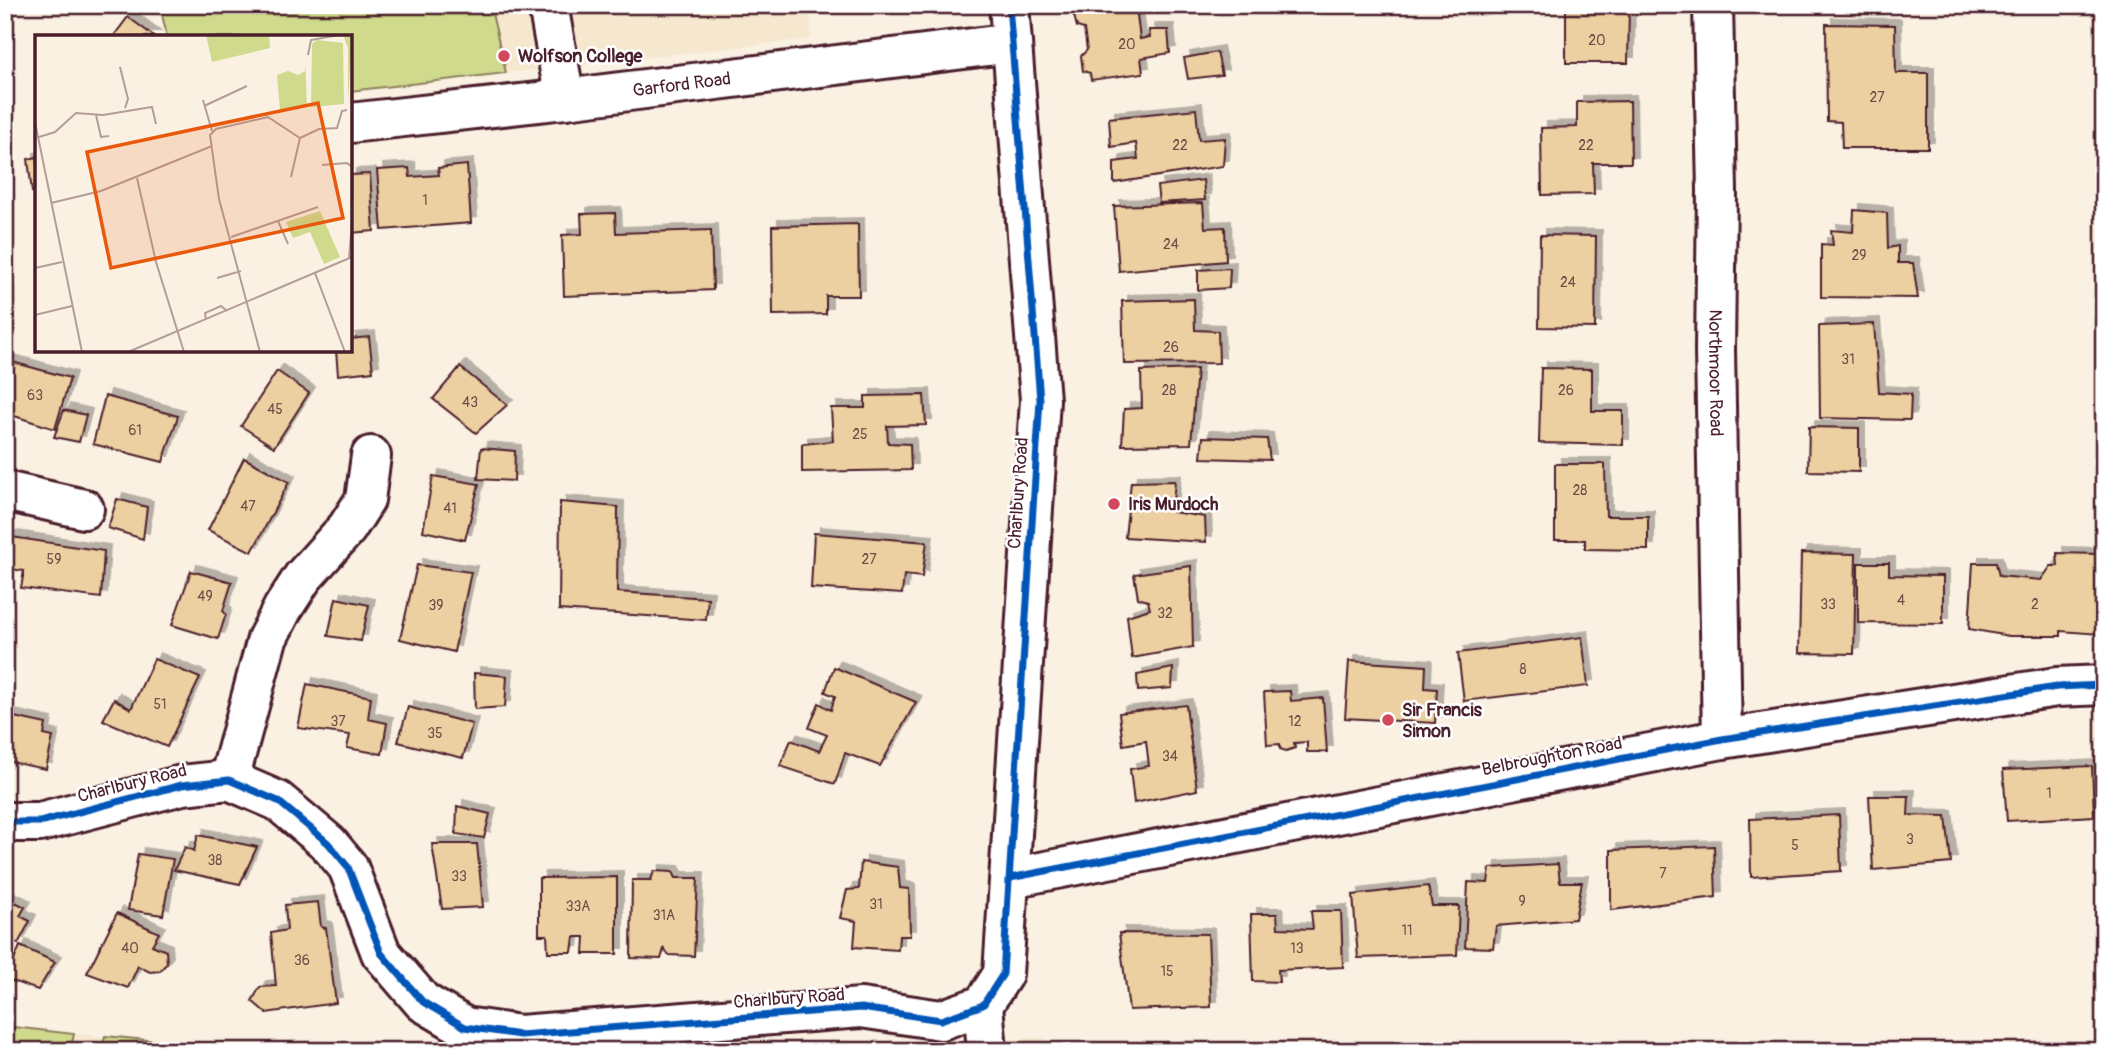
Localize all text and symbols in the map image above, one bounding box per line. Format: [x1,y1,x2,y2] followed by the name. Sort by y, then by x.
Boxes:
[1588,32,1606,49] house number: 20
[35,35,352,352] inset map
[1118,36,1136,53] house number: 20
[518,45,644,68] place label: Wolfson College
[496,48,512,64] marker: Wolfson College
[631,67,732,102] street label: Garford Road
[1869,89,1885,106] house number: 27
[1172,137,1188,154] house number: 22
[1578,137,1594,154] house number: 22
[422,192,428,209] house number: 1
[1163,236,1179,253] house number: 24
[1851,247,1867,264] house number: 29
[1560,274,1576,291] house number: 24
[1703,309,1728,437] street label: Northmoor Road
[1163,339,1179,356] house number: 26
[1841,351,1855,368] house number: 31
[1162,382,1176,399] house number: 28
[1558,382,1574,399] house number: 26
[27,387,43,404] house number: 63
[462,394,478,411] house number: 43
[267,401,283,418] house number: 45
[128,422,142,439] house number: 61
[852,426,868,443] house number: 25
[1003,436,1034,550] street label: Charlbury Road
[1573,482,1587,499] house number: 28
[1128,493,1219,516] place label: Iris Murdoch
[1106,496,1122,512] marker: Iris Murdoch
[240,498,256,515] house number: 47
[443,500,457,517] house number: 41
[47,551,61,568] house number: 59
[861,551,877,568] house number: 27
[197,588,213,605] house number: 49
[1897,592,1905,609] house number: 4
[1820,596,1836,613] house number: 33
[2031,596,2039,613] house number: 2
[428,597,444,614] house number: 39
[1157,605,1173,622] house number: 32
[1519,661,1527,678] house number: 8
[153,696,167,713] house number: 51
[1402,699,1483,743] place label: Sir Francis Simon
[1380,712,1396,728] marker: Sir Francis Simon
[330,713,346,730] house number: 37
[1288,713,1302,730] house number: 12
[427,725,443,742] house number: 35
[1480,732,1624,781] street label: Belbroughton Road
[1162,748,1178,765] house number: 34
[75,759,189,808] street label: Charlbury Road
[2046,785,2052,802] house number: 1
[1906,831,1914,848] house number: 3
[1791,837,1799,854] house number: 5
[208,852,222,869] house number: 38
[1659,865,1667,882] house number: 7
[451,868,467,885] house number: 33
[1518,893,1526,910] house number: 9
[869,896,883,913] house number: 31
[566,898,590,915] house number: 33A
[653,907,675,924] house number: 31A
[1402,922,1412,939] house number: 11
[121,940,139,957] house number: 40
[1290,940,1304,957] house number: 13
[294,952,310,969] house number: 36
[1160,963,1174,980] house number: 15
[732,983,846,1014] street label: Charlbury Road

